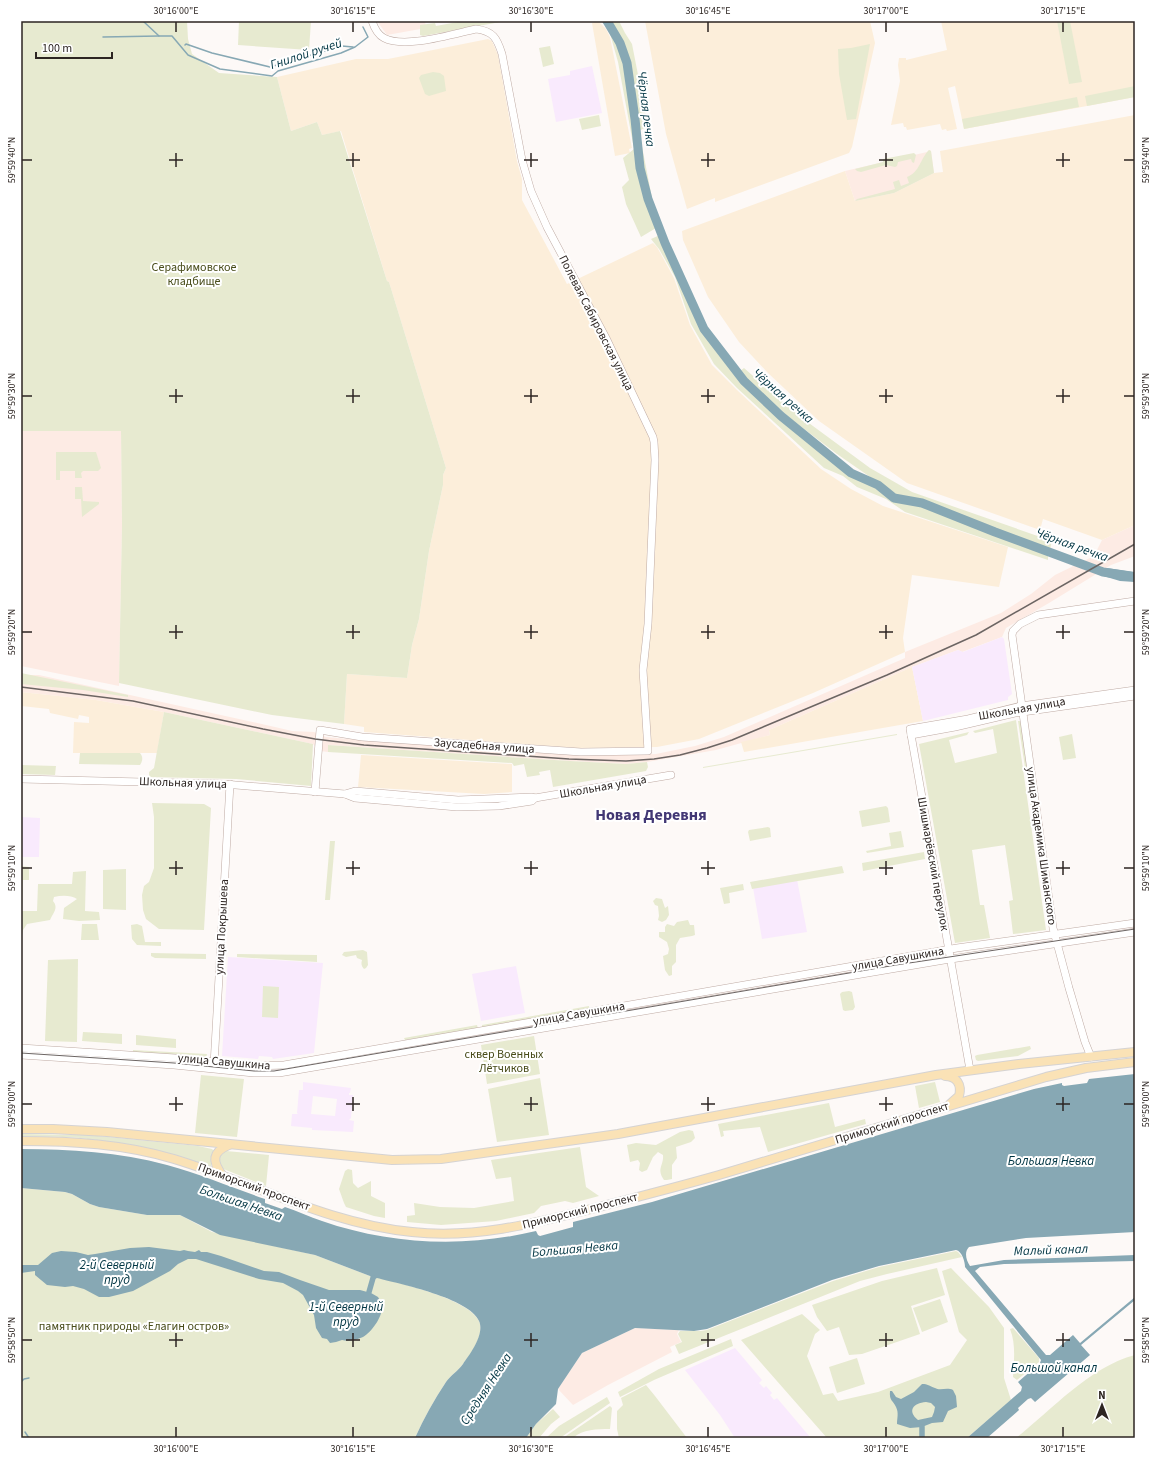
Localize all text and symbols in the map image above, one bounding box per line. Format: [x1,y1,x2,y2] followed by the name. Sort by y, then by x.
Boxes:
[153,4,199,18] text: 30°16'00"E
[330,4,376,18] text: 30°16'15"E
[508,4,554,18] text: 30°16'30"E
[685,4,731,18] text: 30°16'45"E
[863,4,909,18] text: 30°17'00"E
[1040,4,1086,18] text: 30°17'15"E
[36,34,112,60] scale bar
[268,34,344,74] water label: Гнилой ручей
[42,40,72,57] text: 100 m
[632,70,660,148] water label: Чёрная речка
[5,137,19,183] text: 59°59'40"N
[1139,137,1153,183] text: 59°59'40"N
[554,252,638,394] street label: Полевая Сабировская улица
[152,259,236,290] park label: Серафимовское кладбище
[748,364,818,428] water label: Чёрная речка
[5,373,19,419] text: 59°59'30"N
[1139,373,1153,419] text: 59°59'30"N
[1033,524,1111,566] water label: Чёрная речка
[5,609,19,655] text: 59°59'20"N
[1139,609,1153,655] text: 59°59'20"N
[977,693,1067,725] street label: Школьная улица
[433,734,535,758] street label: Заусадебная улица
[1021,766,1061,926] street label: улица Академика Шиманского
[558,771,648,803] street label: Школьная улица
[139,773,227,793] street label: Школьная улица
[913,796,953,932] street label: Шишмарёвский переулок
[595,804,707,826] district label: Новая Деревня
[5,845,19,891] text: 59°59'10"N
[1139,845,1153,891] text: 59°59'10"N
[211,879,233,975] street label: улица Покрышева
[851,943,945,975] street label: улица Савушкина
[532,998,626,1030] street label: улица Савушкина
[465,1046,544,1077] park label: сквер Военных Лётчиков
[177,1049,271,1075] street label: улица Савушкина
[5,1081,19,1127] text: 59°59'00"N
[1139,1081,1153,1127] text: 59°59'00"N
[833,1097,952,1148] street label: Приморский проспект
[1008,1152,1094,1170] water label: Большая Невка
[195,1159,313,1215] street label: Приморский проспект
[197,1180,285,1226] water label: Большая Невка
[520,1188,640,1234] street label: Приморский проспект
[531,1236,619,1262] water label: Большая Невка
[1013,1240,1089,1260] water label: Малый канал
[79,1256,154,1289] water label: 2-й Северный пруд
[309,1298,383,1331] water label: 1-й Северный пруд
[5,1317,19,1363] text: 59°58'50"N
[1139,1317,1153,1363] text: 59°58'50"N
[39,1318,229,1335] park label: памятник природы «Елагин остров»
[456,1349,516,1429] water label: Средняя Невка
[1011,1359,1098,1377] water label: Большой канал
[1082,1385,1122,1425] north arrow
[1098,1388,1106,1403] text: N
[153,1442,199,1456] text: 30°16'00"E
[330,1442,376,1456] text: 30°16'15"E
[508,1442,554,1456] text: 30°16'30"E
[685,1442,731,1456] text: 30°16'45"E
[863,1442,909,1456] text: 30°17'00"E
[1040,1442,1086,1456] text: 30°17'15"E

